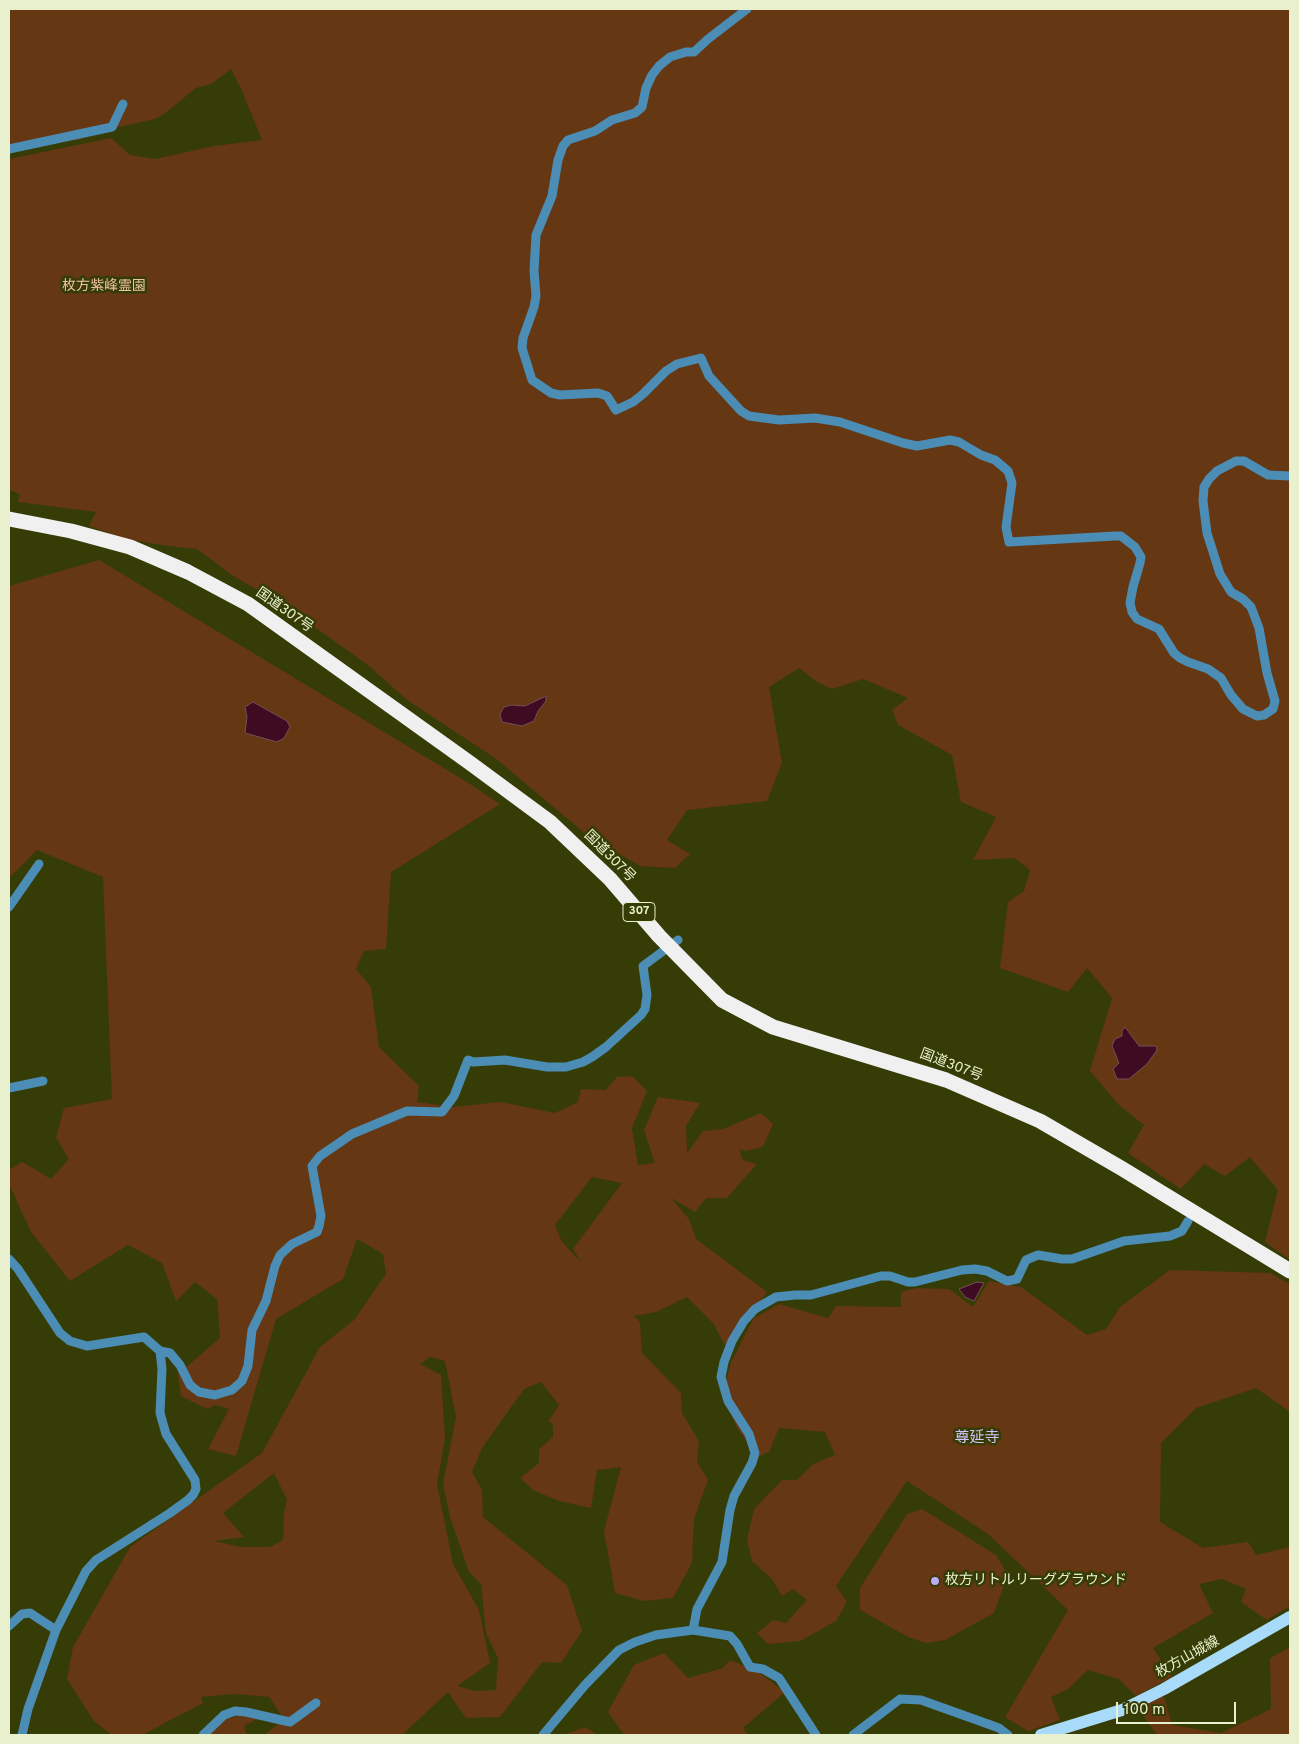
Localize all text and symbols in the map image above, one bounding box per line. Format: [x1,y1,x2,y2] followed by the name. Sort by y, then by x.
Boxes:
[62,279,146,295] park label: 枚方紫峰霊園
[252,585,316,637] street label: 国道307号
[580,828,638,886] street label: 国道307号
[623,902,655,922] road number: 307
[917,1046,985,1086] street label: 国道307号
[955,1430,999,1448] district label: 尊延寺
[945,1573,1127,1589] place label: 枚方リトルリーググラウンド
[929,1575,941,1587] marker: 枚方リトルリーググラウンド
[1153,1634,1223,1682] street label: 枚方山城線
[1119,1692,1239,1724] scale bar
[1124,1701,1165,1720] text: 100 m

